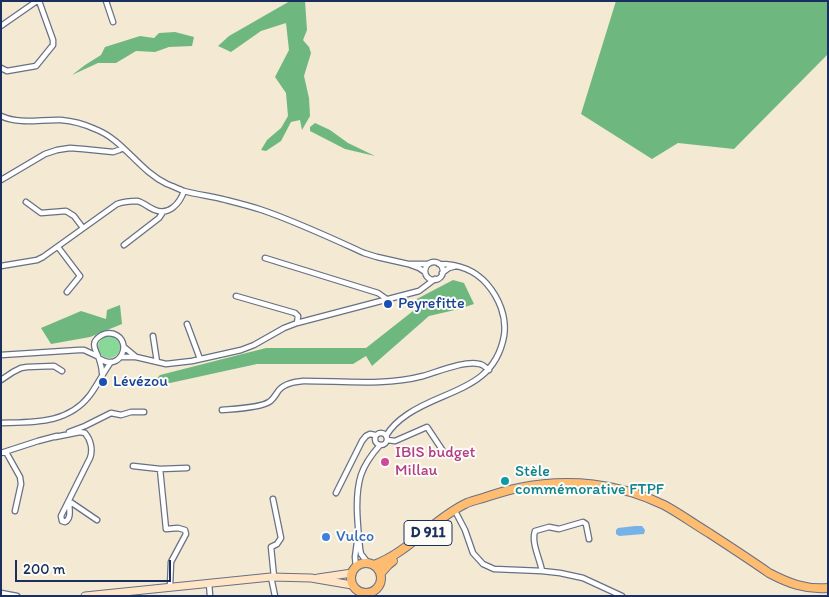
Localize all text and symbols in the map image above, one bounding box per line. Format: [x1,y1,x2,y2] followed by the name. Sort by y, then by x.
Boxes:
[398,294,465,314] place label: Peyrefitte
[382,298,394,310] marker: Peyrefitte
[113,372,168,392] place label: Lévézou
[97,376,109,388] marker: Lévézou
[395,443,476,481] place label: IBIS budget Millau
[379,456,391,468] marker: IBIS budget Millau
[515,462,664,500] place label: Stèle commémorative FTPF
[499,475,511,487] marker: Stèle commémorative FTPF
[404,520,452,546] road number: D 911
[336,527,374,547] place label: Vulco
[320,531,332,543] marker: Vulco
[18,550,174,582] scale bar
[23,560,65,578] text: 200 m

